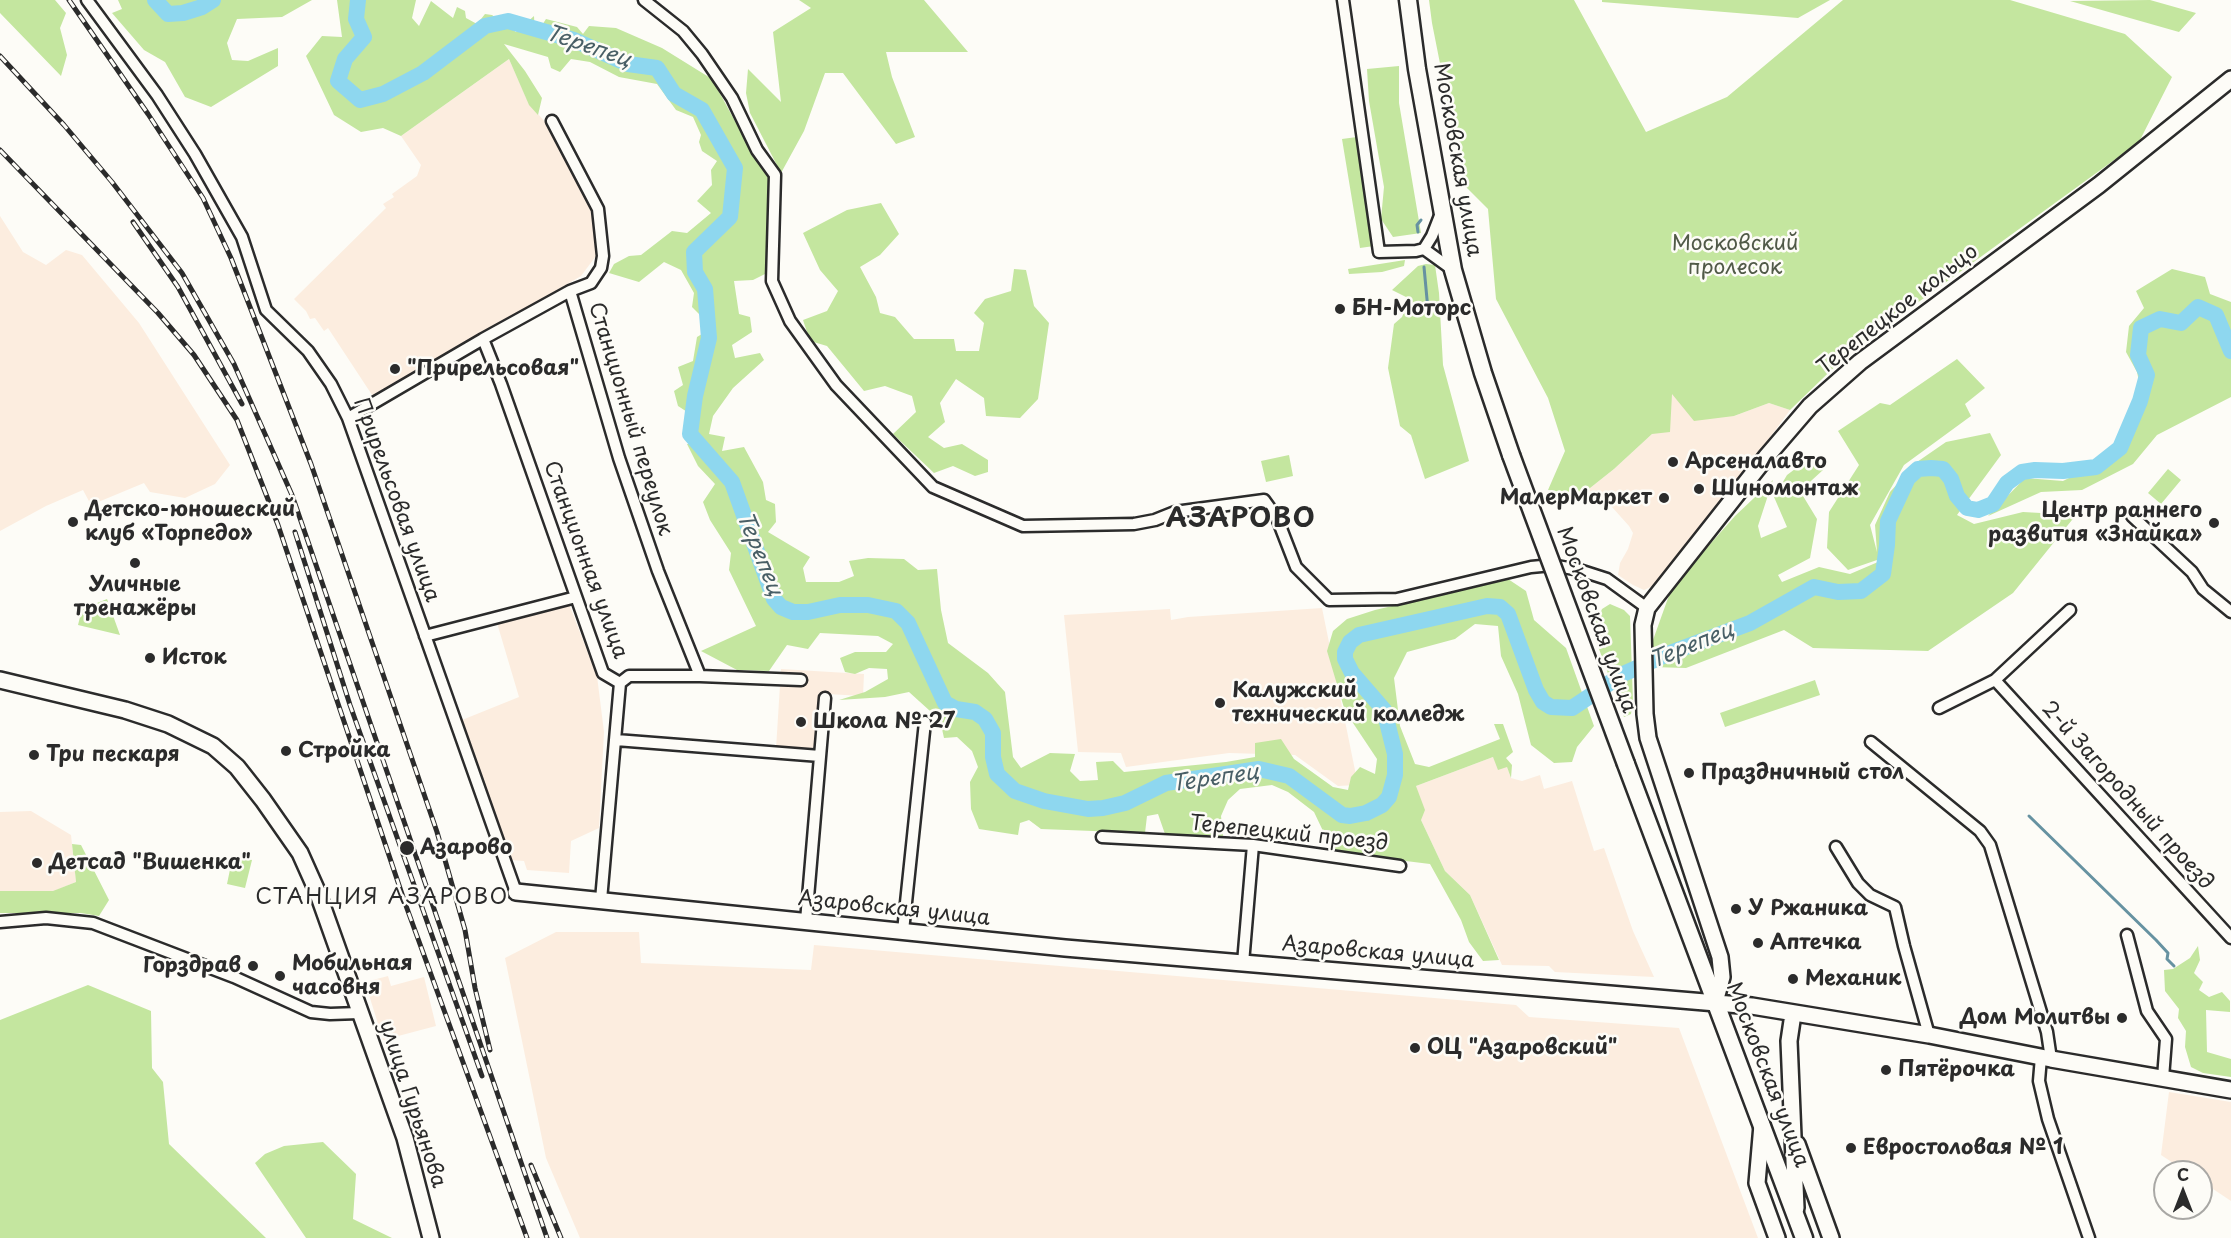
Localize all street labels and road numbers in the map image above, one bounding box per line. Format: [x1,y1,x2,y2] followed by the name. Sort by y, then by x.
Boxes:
[1428,61,1486,259] street label: Московская улица
[1813,239,1983,381] street label: Терепецкое кольцо
[582,299,678,539] street label: Станционный переулок
[347,395,445,605] street label: Прирельсовая улица
[538,458,632,662] street label: Станционная улица
[1551,523,1641,717] street label: Московская улица
[2036,697,2218,895] street label: 2-й Загородный проезд
[1189,811,1389,857] street label: Терепецкий проезд
[797,886,991,932] street label: Азаровская улица
[1281,932,1475,974] street label: Азаровская улица
[1720,979,1814,1171] street label: Московская улица
[373,1017,451,1191] street label: улица Гурьянова

